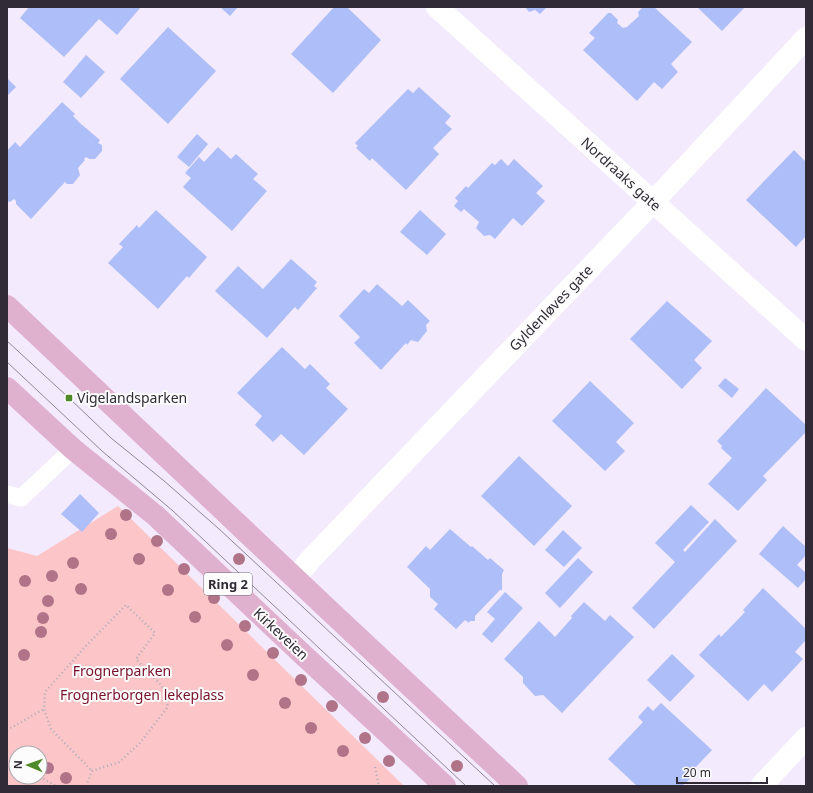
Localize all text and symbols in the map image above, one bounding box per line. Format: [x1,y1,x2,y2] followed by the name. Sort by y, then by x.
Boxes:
[577,133,666,215] street label: Nordraaks gate
[505,260,597,355] street label: Gyldenløves gate
[77,388,187,407] place label: Vigelandsparken
[64,393,74,403] marker: Vigelandsparken
[204,573,252,595] road number: Ring 2
[250,603,313,664] street label: Kirkeveien
[73,661,171,680] park label: Frognerparken
[60,685,224,704] park label: Frognerborgen lekeplass
[8,745,48,785] north arrow
[677,759,767,785] scale bar
[10,760,25,769] text: N
[683,764,711,781] text: 20 m

